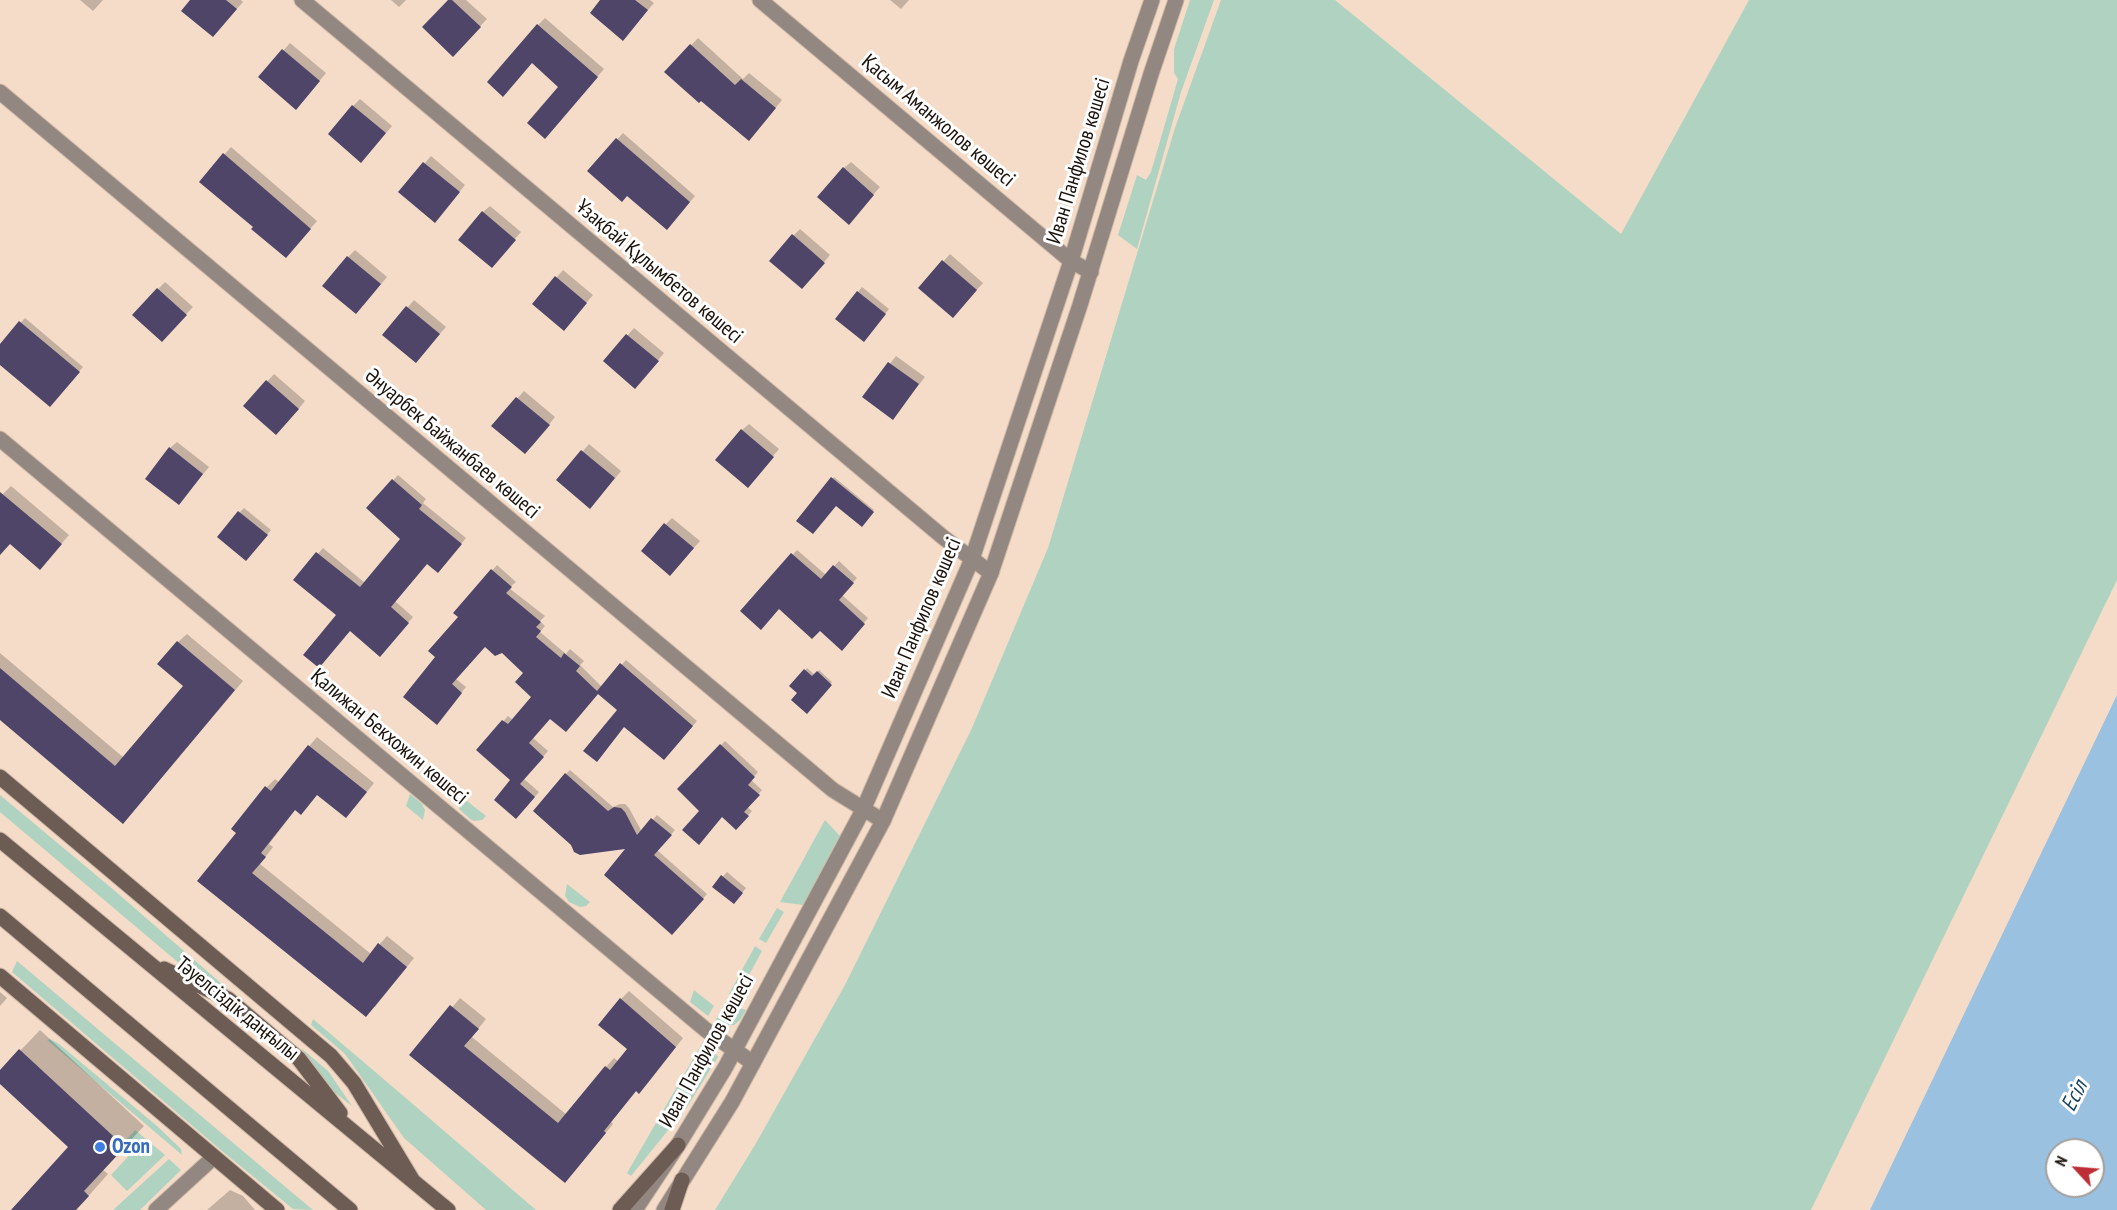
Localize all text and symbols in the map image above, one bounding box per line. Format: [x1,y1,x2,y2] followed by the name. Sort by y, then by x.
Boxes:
[856,50,1020,192] street label: Қасым Аманжолов көшесі
[1042,75,1116,247] street label: Иван Панфилов көшесі
[570,195,748,349] street label: Ұзақбай Құлымбетов көшесі
[359,363,545,525] street label: Әнуарбек Байжанбаев көшесі
[877,534,967,702] street label: Иван Панфилов көшесі
[305,664,473,810] street label: Қалижан Бекхожин көшесі
[170,952,304,1066] street label: Тәуелсіздік даңғылы
[654,970,760,1132] street label: Иван Панфилов көшесі
[2056,1076,2094,1116] water label: Есіл
[112,1134,150,1160] place label: Ozon
[2045,1138,2105,1198] north arrow
[93,1140,107,1154] marker: Ozon
[2050,1153,2071,1169] text: N

